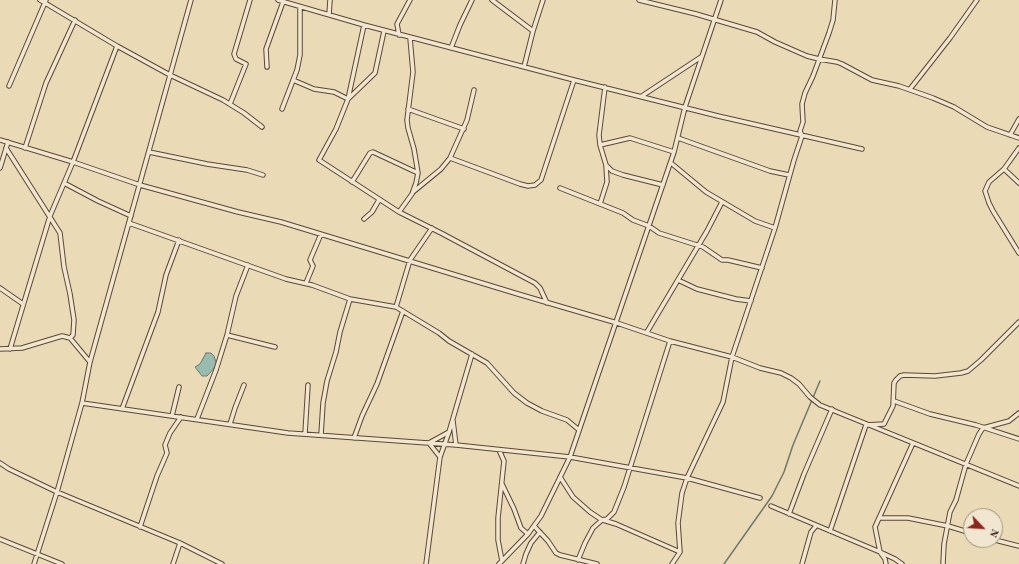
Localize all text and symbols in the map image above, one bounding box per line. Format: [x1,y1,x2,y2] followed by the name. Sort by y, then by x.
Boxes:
[963,508,1003,548] north arrow
[987,527,1000,539] text: N

